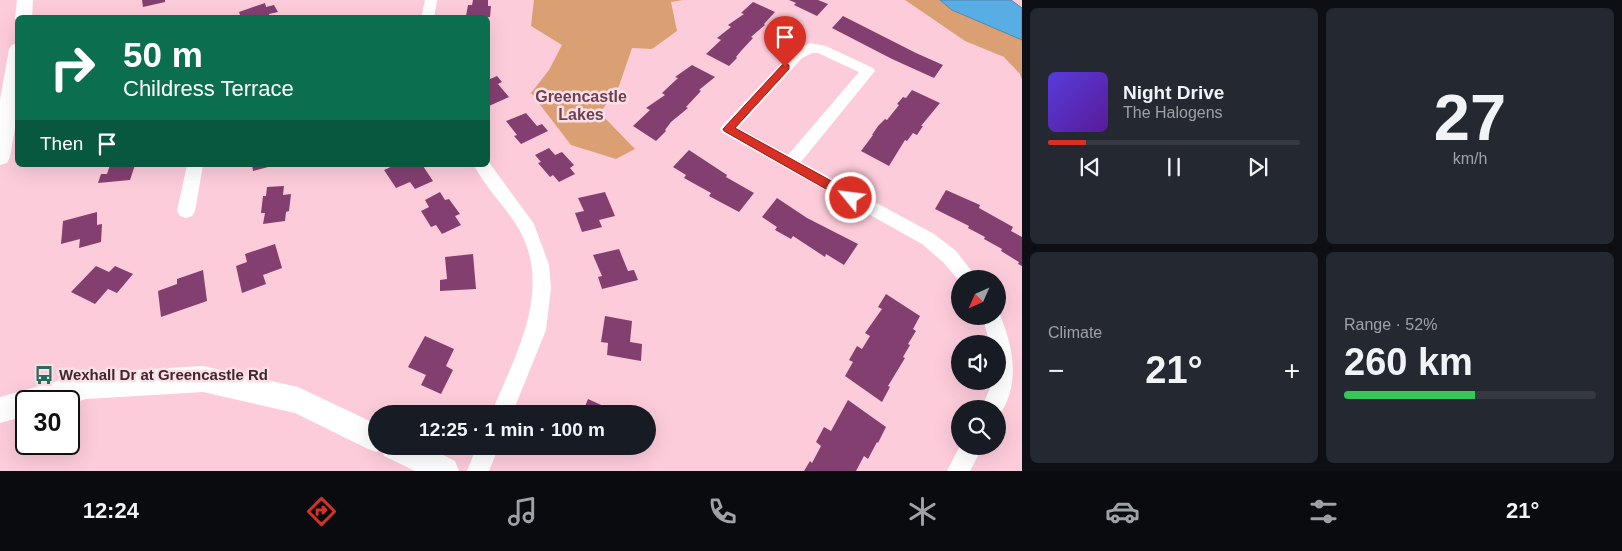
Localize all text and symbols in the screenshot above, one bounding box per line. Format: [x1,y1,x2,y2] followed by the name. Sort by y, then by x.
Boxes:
[764,16,806,67] pin
[771,23,799,51] icon: arrive
[40,35,105,100] icon: right
[123,35,203,74] text: 50 m
[123,76,294,101] text: Childress Terrace
[1434,81,1506,154] text: 27
[1123,82,1224,103] text: Night Drive
[535,88,627,123] district label: Greencastle Lakes
[1123,104,1223,121] text: The Halogens
[93,130,121,158] icon: arrive
[40,133,83,154] text: Then
[1453,150,1487,167] text: km/h
[1076,153,1104,181] icon: previous
[1160,153,1188,181] icon: pause
[1244,153,1272,181] icon: next
[824,171,876,223] position arrow
[951,270,1006,325] north arrow
[951,270,1006,455] map controls
[1344,316,1437,333] text: Range · 52%
[1048,324,1102,341] text: Climate
[951,335,1006,390] button: sound
[1344,341,1473,383] text: 260 km
[1145,349,1203,391] text: 21°
[1048,355,1064,386] text: −
[1284,355,1300,386] text: +
[33,364,55,386] bus stop icon: Wexhall Dr at Greencastle Rd
[59,366,268,383] place label: Wexhall Dr at Greencastle Rd
[15,390,80,455] speed limit sign: 30
[951,400,1006,455] button: search
[419,419,605,440] text: 12:25 · 1 min · 100 m
[304,494,339,529] icon: directions
[505,494,540,529] icon: music
[705,494,740,529] icon: phone
[905,494,940,529] icon: climate
[1105,494,1140,529] icon: car
[1306,494,1341,529] icon: filters
[83,498,139,523] text: 12:24
[1506,498,1539,523] text: 21°

